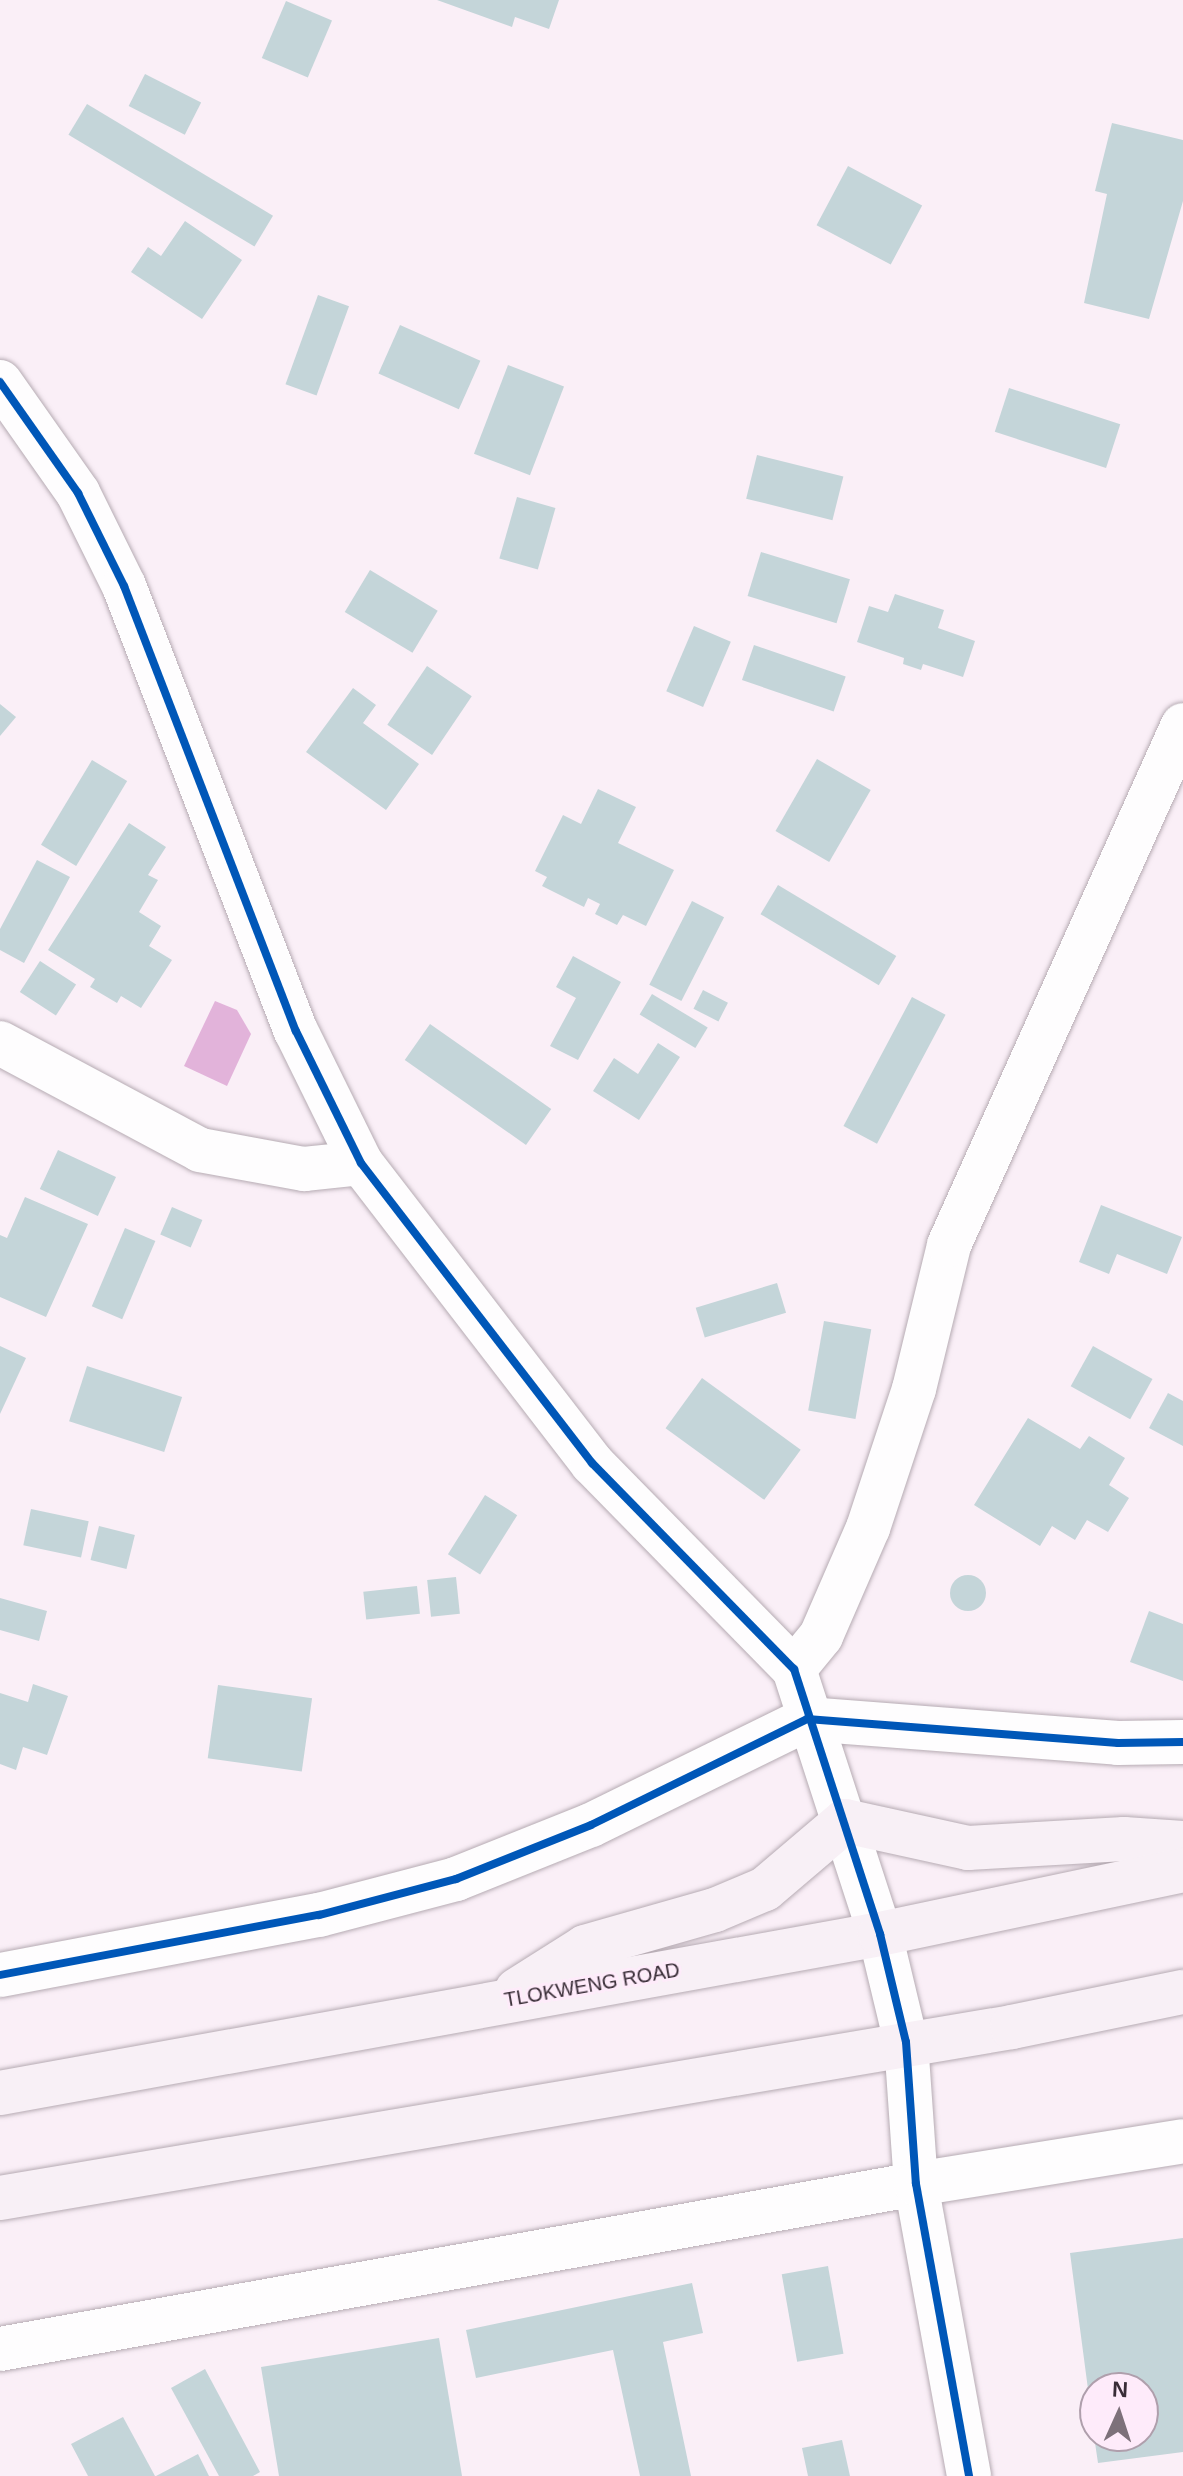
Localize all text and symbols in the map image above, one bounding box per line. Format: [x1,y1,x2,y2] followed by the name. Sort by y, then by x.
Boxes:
[502,1958,682,2012] street label: TLOKWENG ROAD
[1079,2372,1159,2452] north arrow
[1112,2377,1129,2402] text: N

